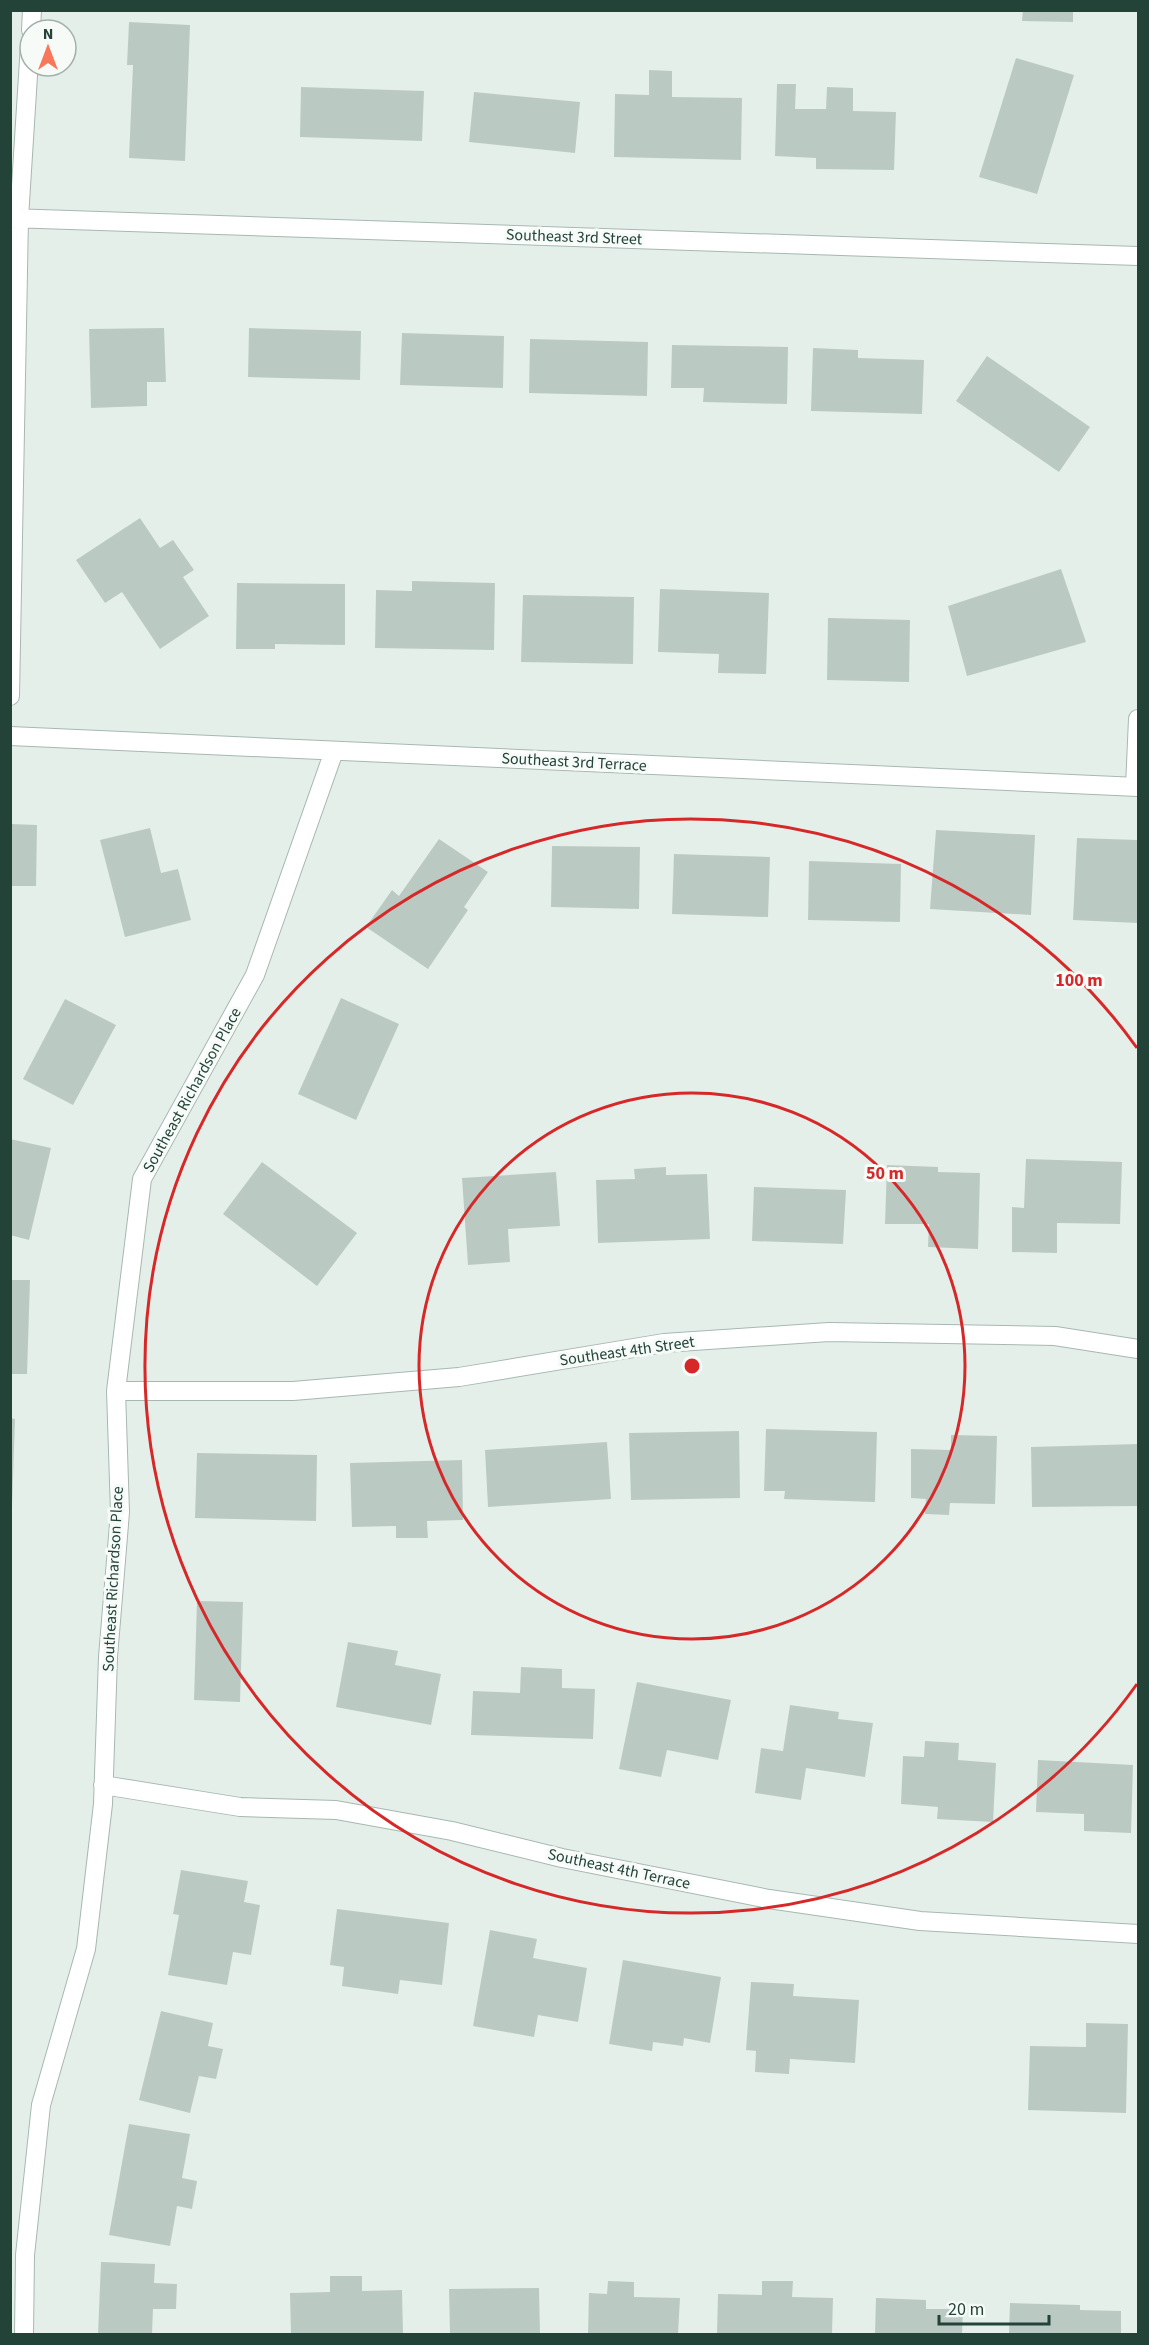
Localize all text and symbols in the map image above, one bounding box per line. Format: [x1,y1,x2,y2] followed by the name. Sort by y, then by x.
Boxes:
[18,18,78,78] north arrow
[43,23,53,45] text: N
[505,224,643,250] street label: Southeast 3rd Street
[501,747,647,777] street label: Southeast 3rd Terrace
[1055,968,1103,993] text: 100 m
[137,1003,247,1177] street label: Southeast Richardson Place
[866,1161,904,1186] text: 50 m
[558,1331,697,1371] street label: Southeast 4th Street
[682,1356,702,1376] centre of rings
[97,1486,129,1672] street label: Southeast Richardson Place
[546,1843,692,1895] street label: Southeast 4th Terrace
[939,2288,1048,2326] scale bar
[948,2297,984,2322] text: 20 m

